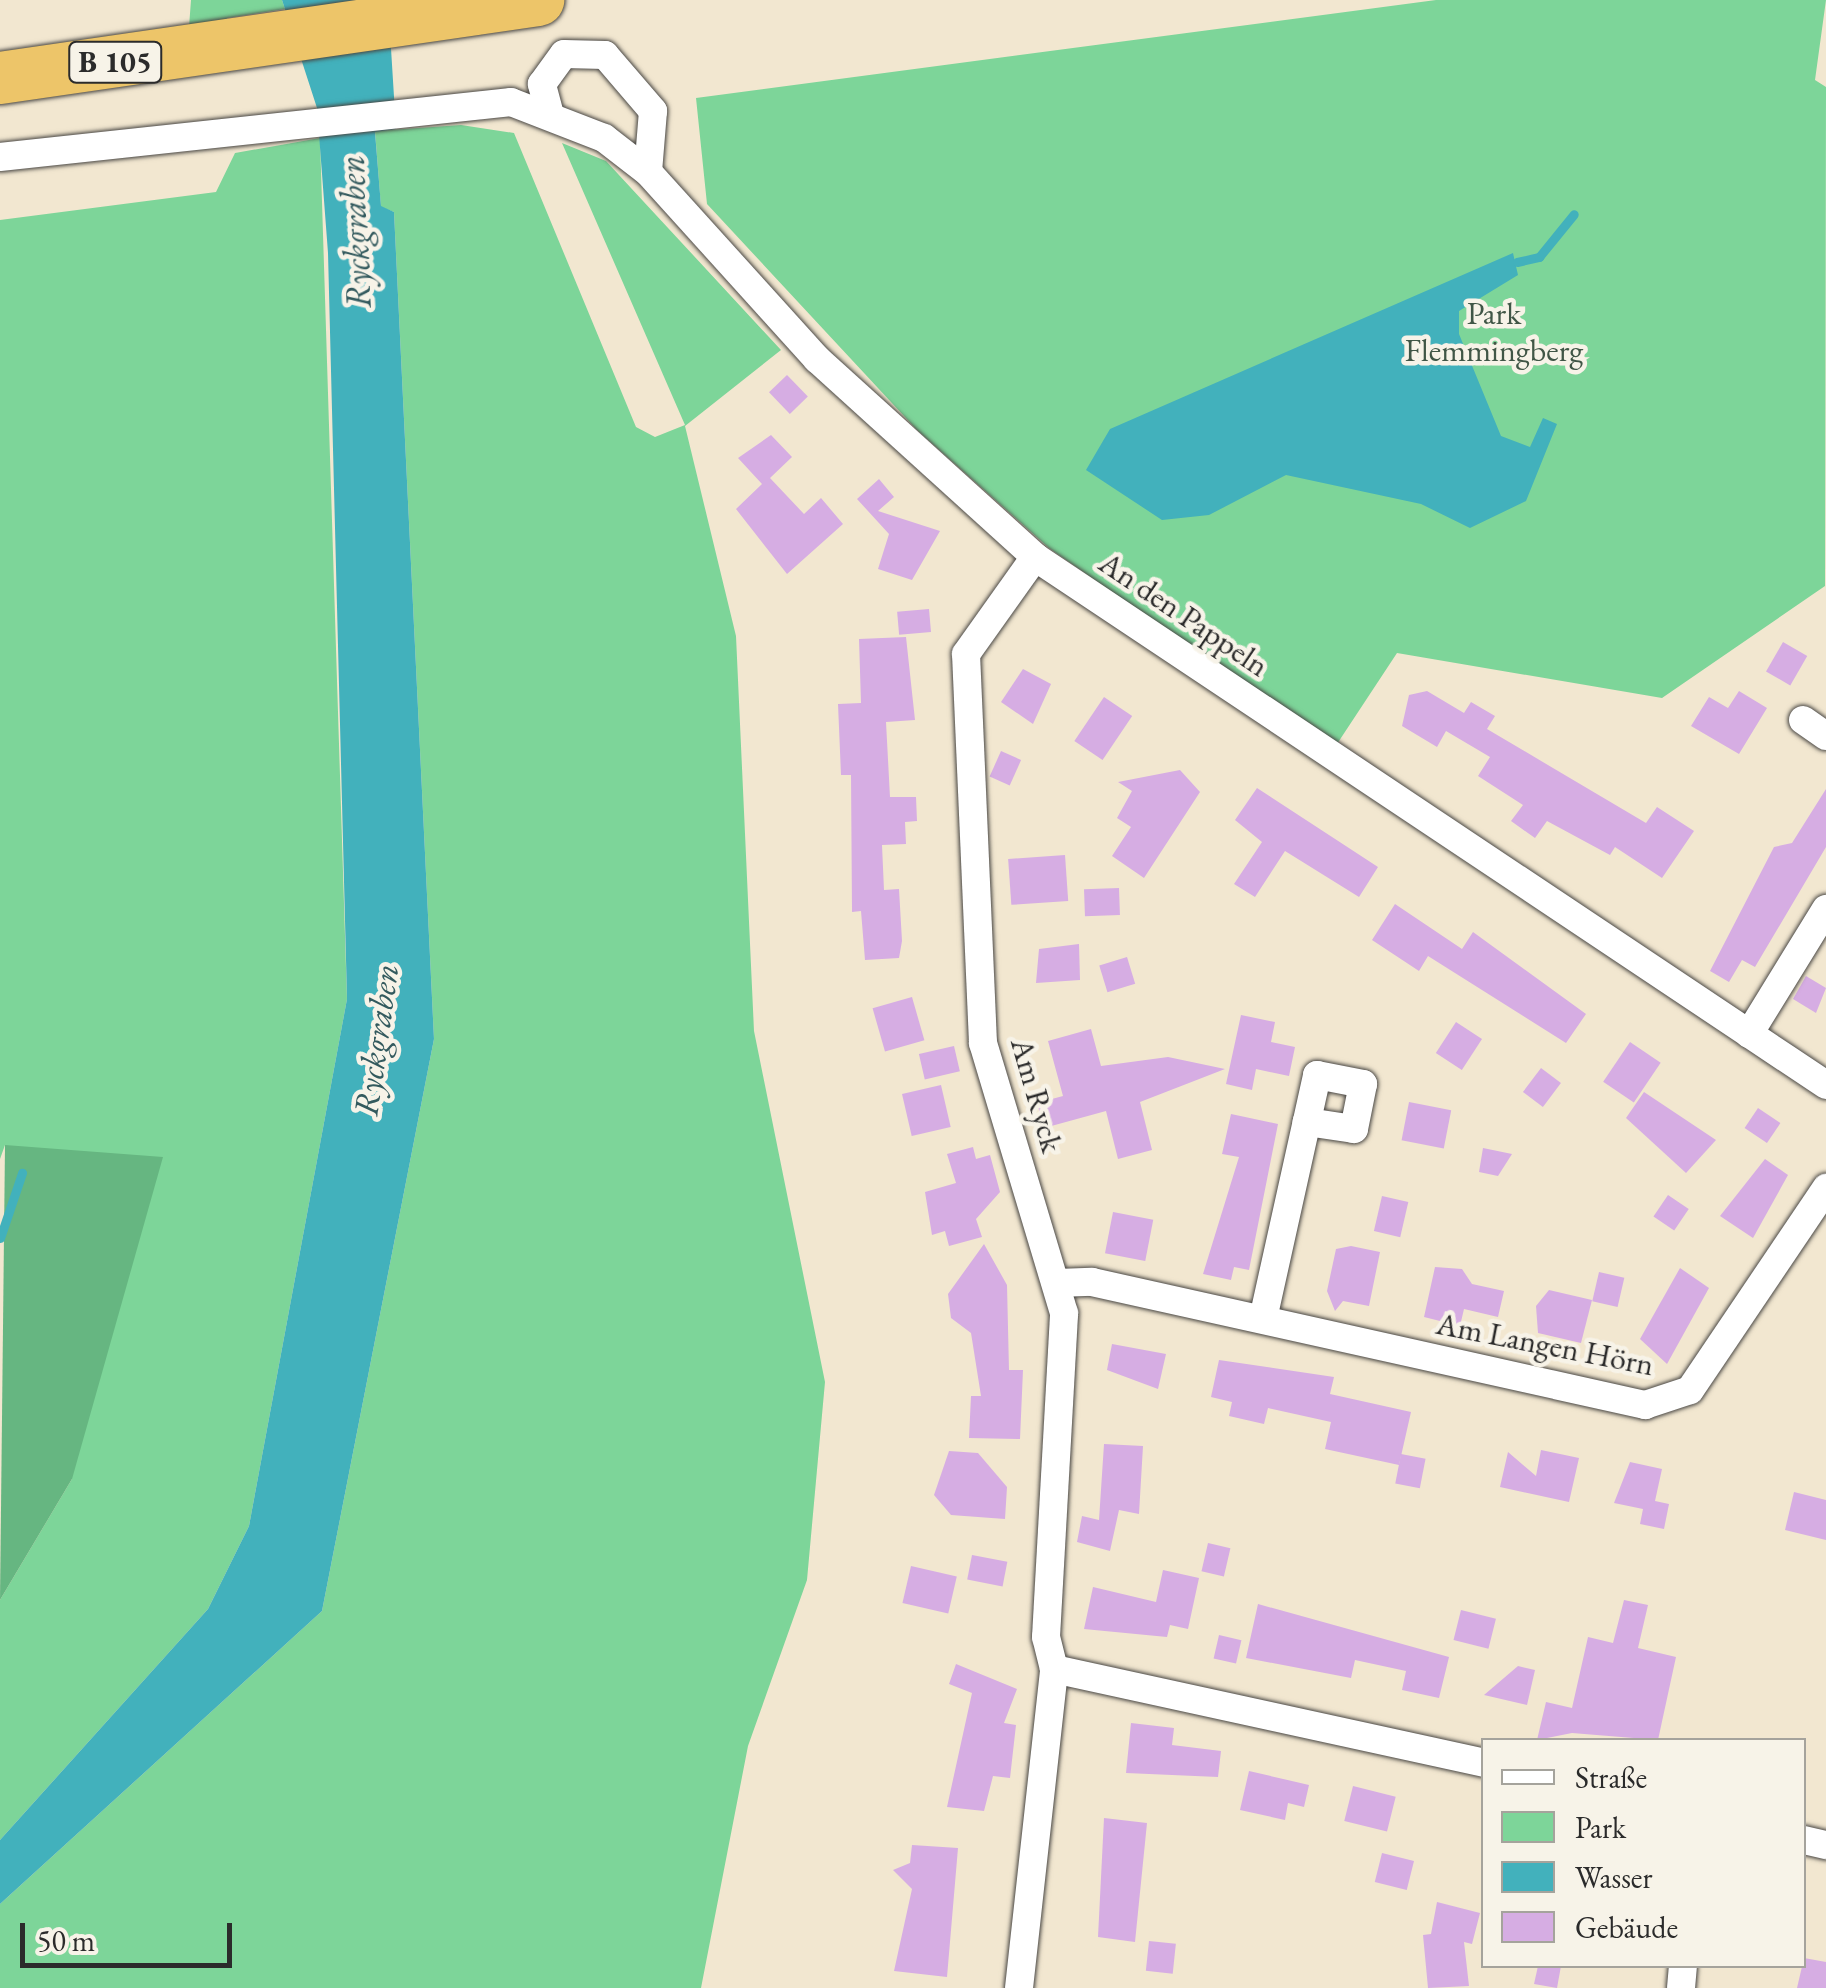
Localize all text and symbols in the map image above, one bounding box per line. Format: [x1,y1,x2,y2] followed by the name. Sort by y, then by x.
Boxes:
[68,37,162,87] road number: B 105
[330,154,380,310] water label: Ryckgraben
[1405,295,1583,370] park label: Park Flemmingberg
[1092,543,1276,685] street label: An den Pappeln
[345,961,407,1119] water label: Ryckgraben
[1002,1033,1072,1157] street label: Am Ryck
[1433,1304,1657,1384] street label: Am Langen Hörn
[1481,1738,1806,1968] legend
[1575,1758,1647,1797] text: Straße
[1575,1808,1626,1847] text: Park
[1575,1858,1653,1897] text: Wasser
[25,1903,238,1965] scale bar
[1575,1908,1678,1947] text: Gebäude
[37,1921,95,1960] text: 50 m

